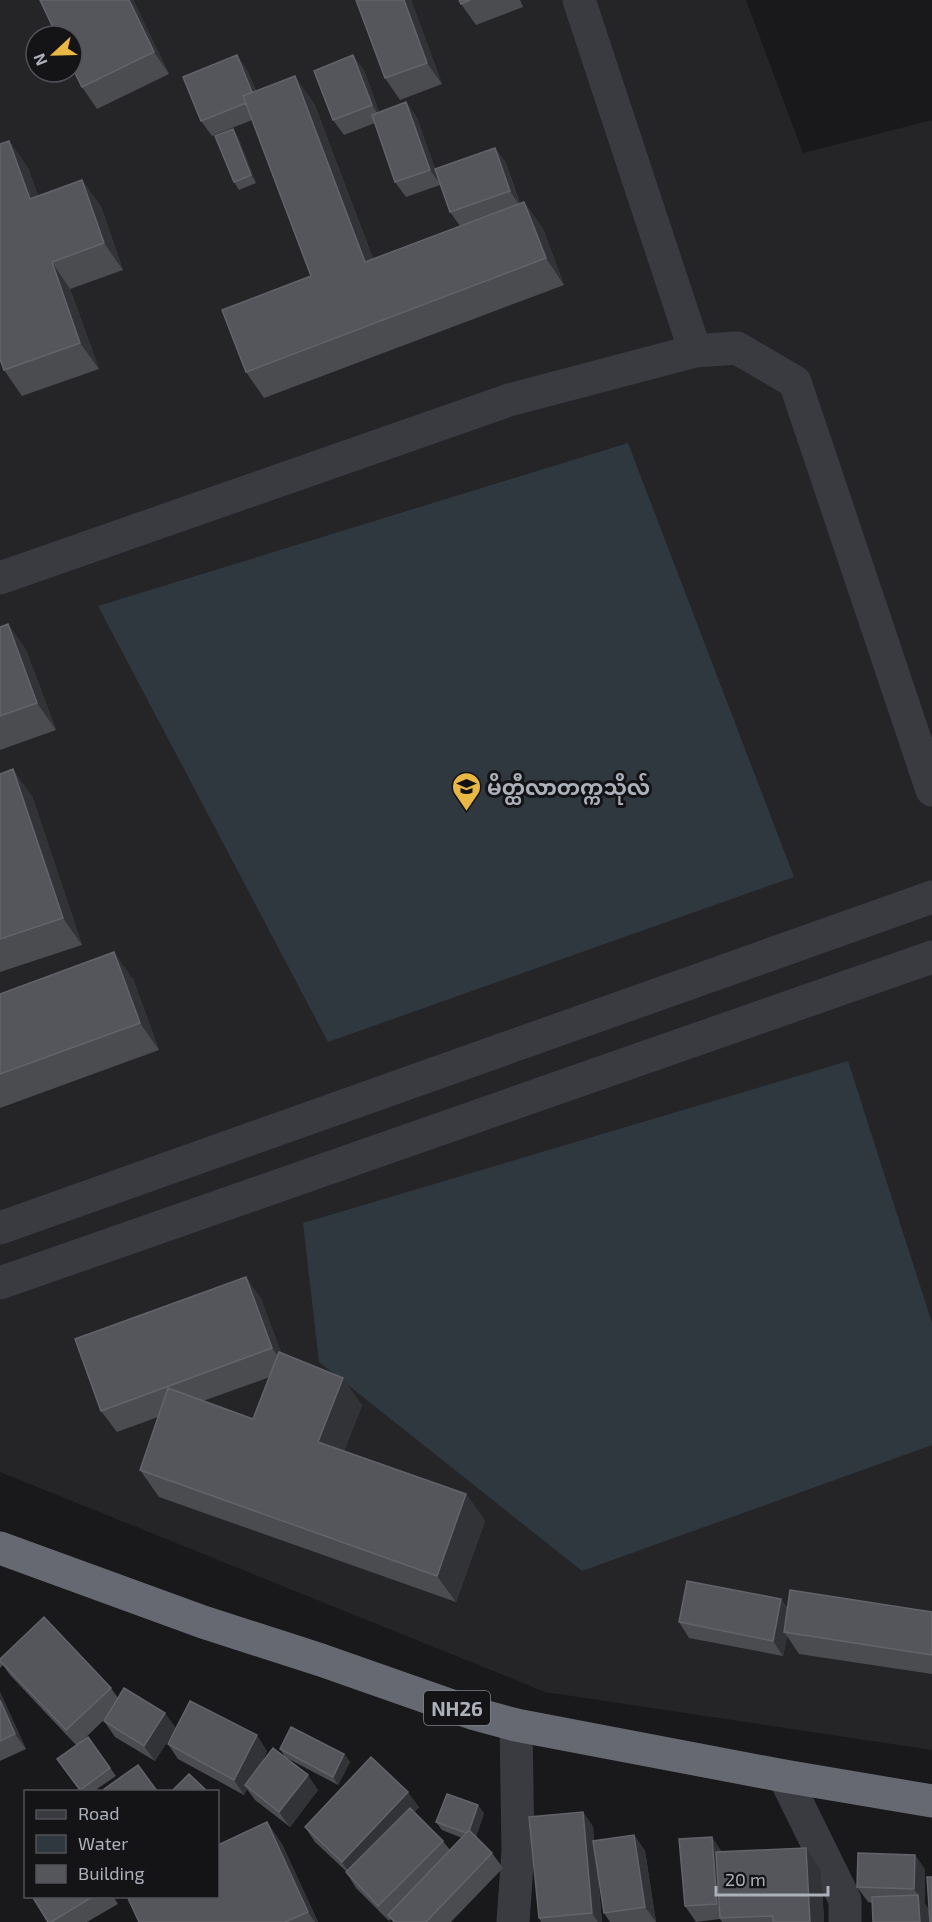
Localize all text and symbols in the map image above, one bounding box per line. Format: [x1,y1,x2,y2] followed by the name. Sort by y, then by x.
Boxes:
[24,24,84,84] north arrow
[29,51,51,69] text: N
[450,770,482,812] school or university icon: မိတ္ထီလာတက္ကသိုလ်
[487,772,650,806] place label: မိတ္ထီလာတက္ကသိုလ်
[424,1691,490,1725] road number: NH26
[24,1790,219,1898] legend
[78,1802,119,1824] text: Road
[78,1832,128,1854] text: Water
[716,1859,828,1897] scale bar
[78,1862,145,1884] text: Building
[725,1868,766,1890] text: 20 m

